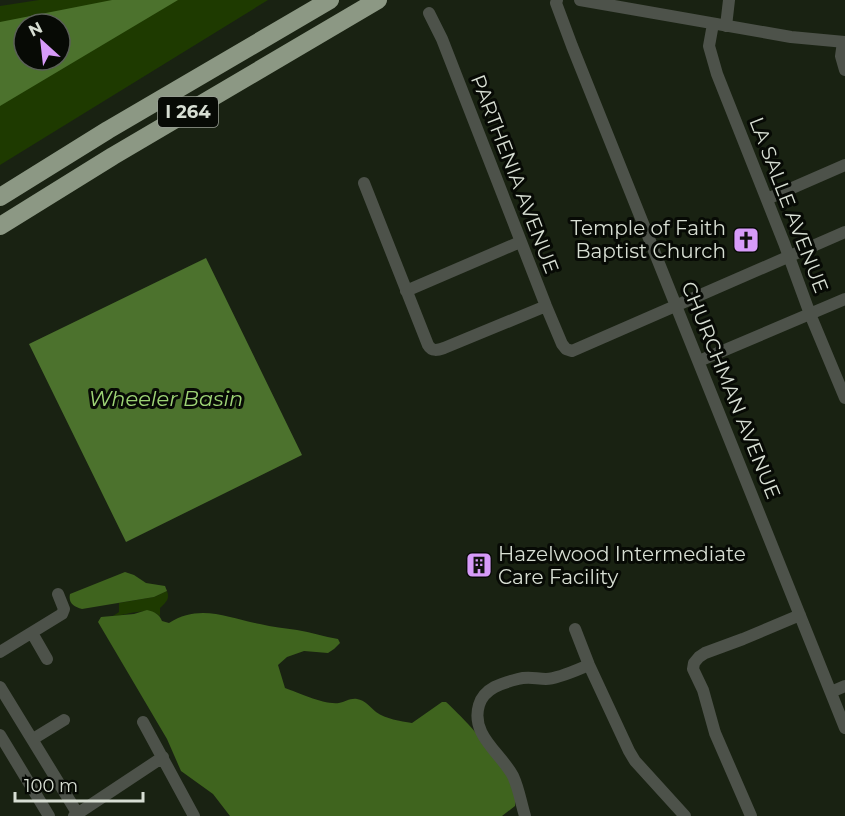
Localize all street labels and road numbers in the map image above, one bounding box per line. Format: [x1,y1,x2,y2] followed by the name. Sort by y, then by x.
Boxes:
[466,71,564,277] street label: PARTHENIA AVENUE
[158,97,218,127] road number: I 264
[744,114,834,296] street label: LA SALLE AVENUE
[676,278,786,502] street label: CHURCHMAN AVENUE

